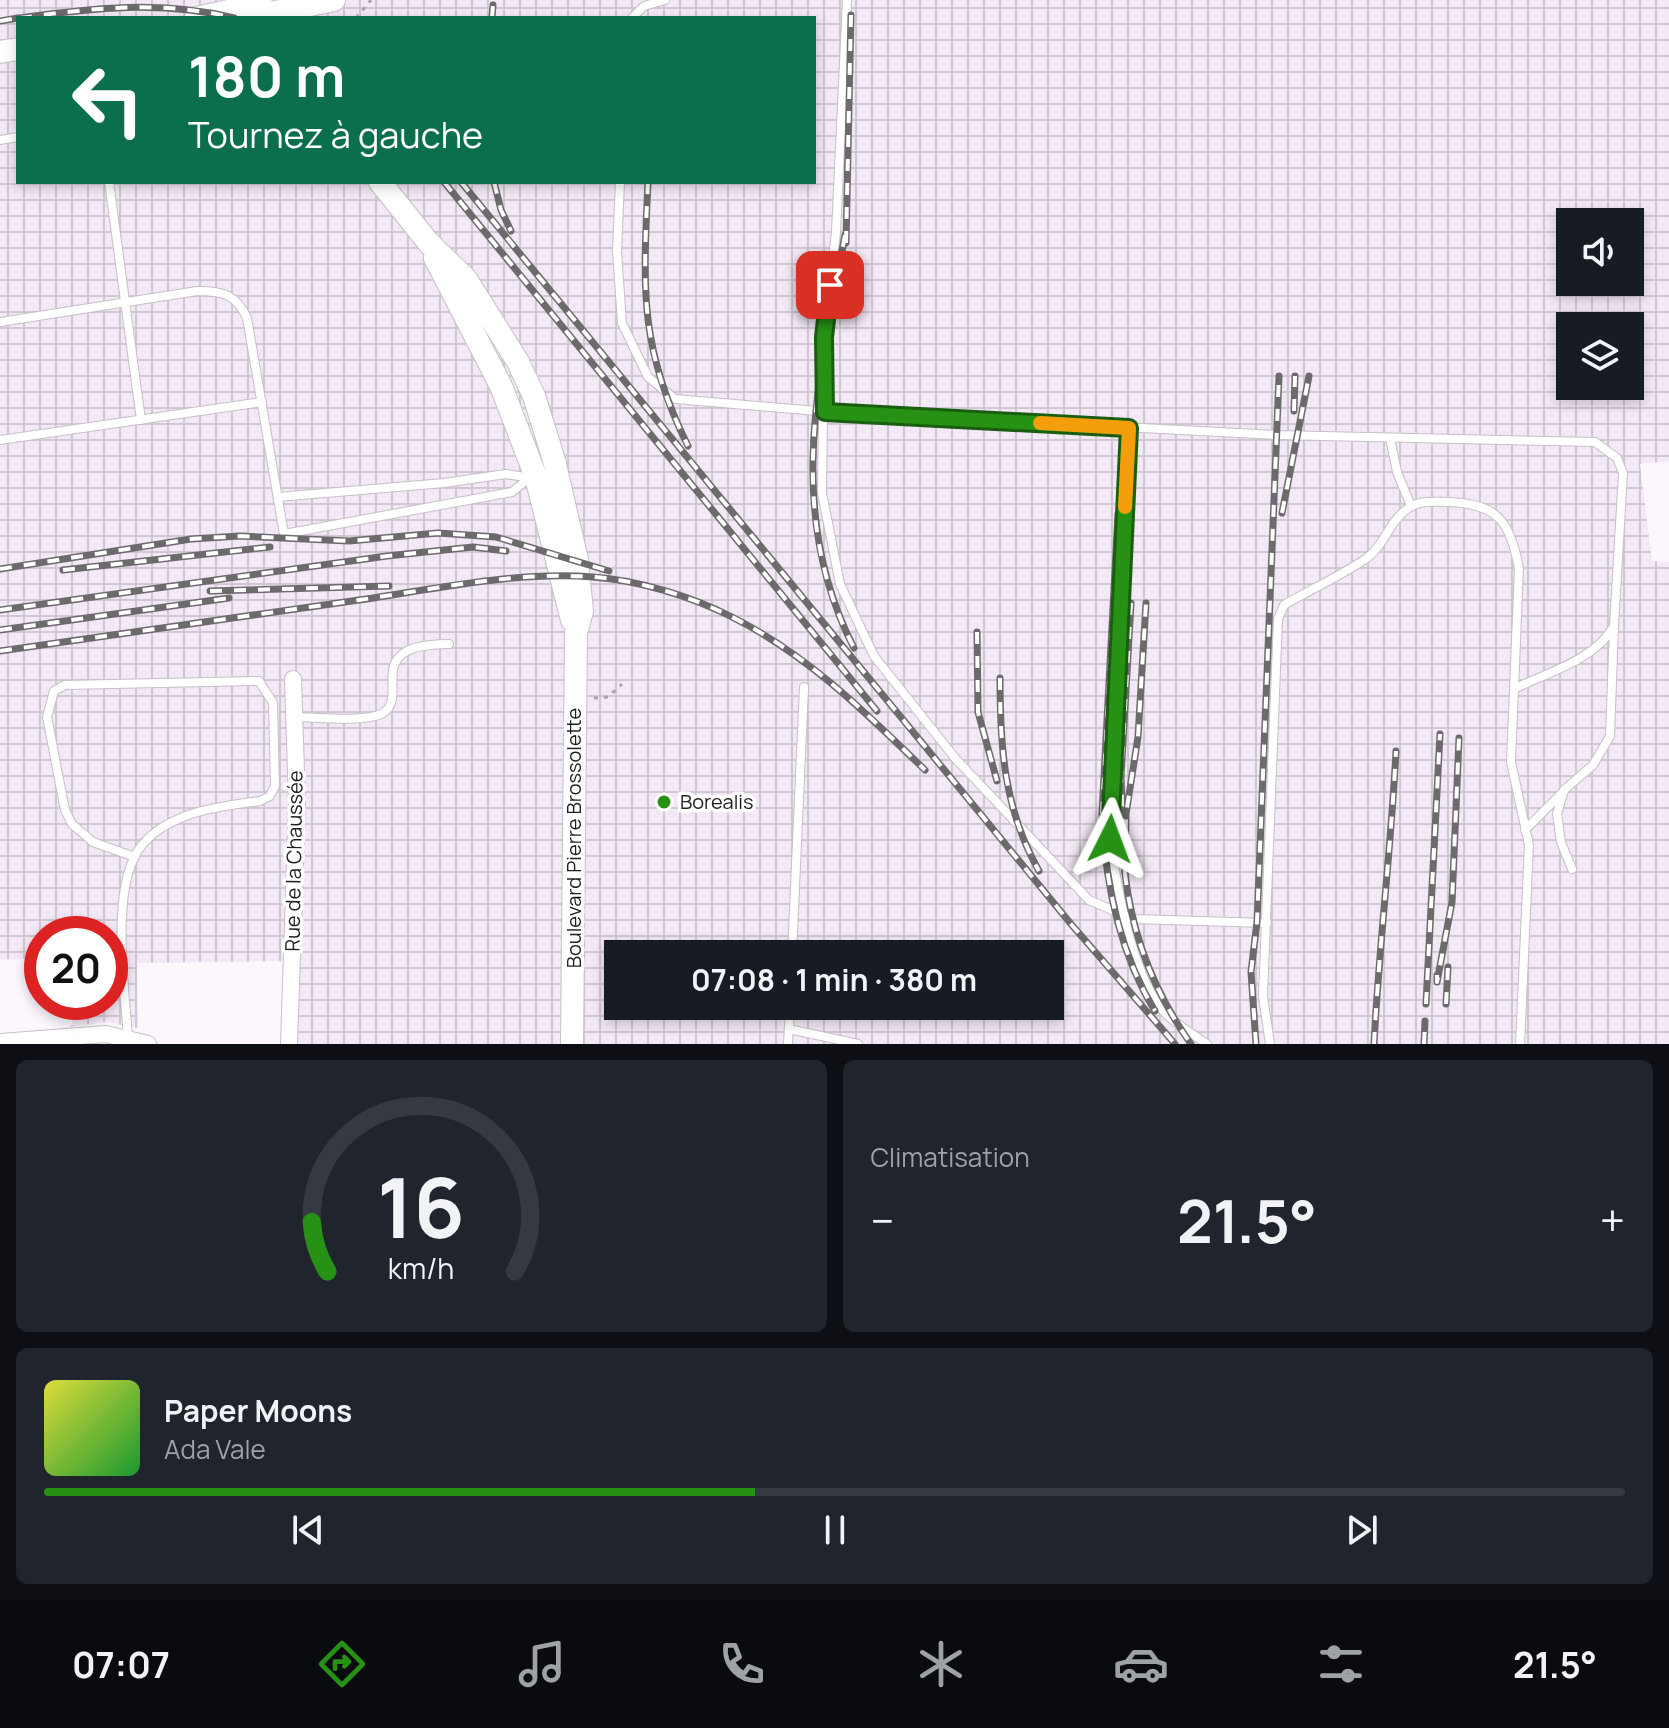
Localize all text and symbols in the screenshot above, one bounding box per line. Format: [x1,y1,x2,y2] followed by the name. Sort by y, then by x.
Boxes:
[188,37,345,114] text: 180 m
[56,48,160,152] icon: left
[188,110,483,159] text: Tournez à gauche
[1556,208,1644,400] map controls
[1556,208,1644,296] button: sound
[796,251,864,319] pin
[808,263,852,307] icon: arrive
[1556,312,1644,400] button: layers
[560,708,587,968] street label: Boulevard Pierre Brossolette
[278,770,309,952] street label: Rue de la Chaussée
[680,788,754,815] place label: Borealis
[655,793,673,811] marker: Borealis
[1068,797,1152,881] position arrow
[24,916,128,1020] speed limit sign: 20
[691,959,977,1000] text: 07:08 · 1 min · 380 m
[871,1139,1030,1175] text: Climatisation
[377,1149,465,1263] text: 16
[1177,1179,1317,1261] text: 21.5°
[871,1190,894,1250] text: −
[1600,1190,1625,1250] text: +
[388,1249,454,1288] text: km/h
[164,1390,352,1431] text: Paper Moons
[164,1431,266,1467] text: Ada Vale
[286,1508,330,1552] icon: previous
[813,1508,857,1552] icon: pause
[1340,1508,1384,1552] icon: next
[314,1636,370,1692] icon: directions
[514,1636,570,1692] icon: music
[714,1636,770,1692] icon: phone
[913,1636,969,1692] icon: climate
[1113,1636,1169,1692] icon: car
[1313,1636,1369,1692] icon: filters
[72,1640,170,1689] text: 07:07
[1513,1640,1597,1689] text: 21.5°

